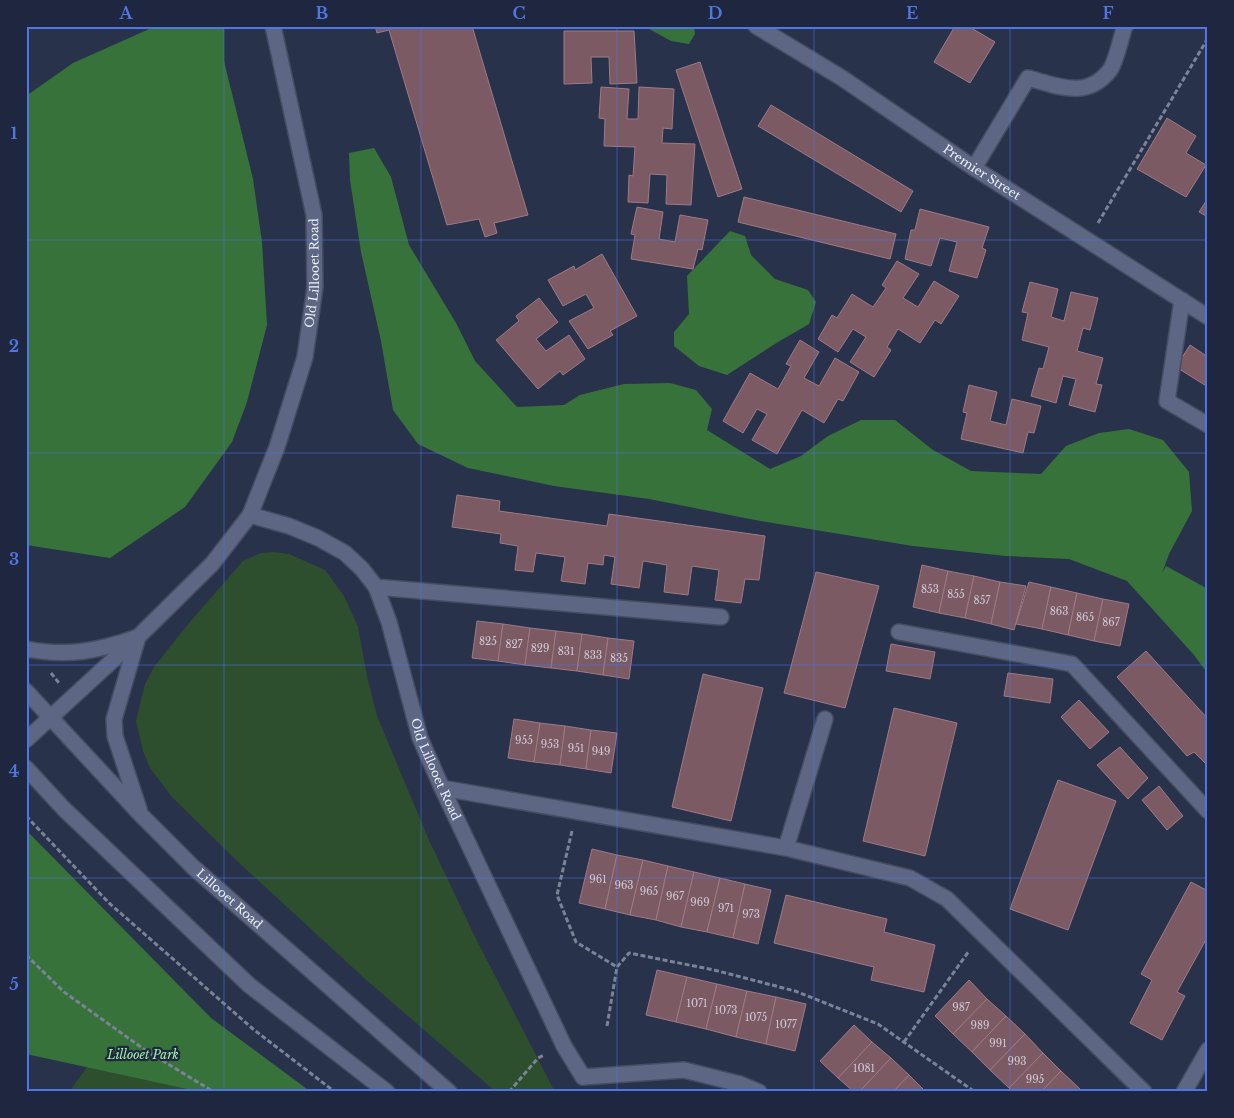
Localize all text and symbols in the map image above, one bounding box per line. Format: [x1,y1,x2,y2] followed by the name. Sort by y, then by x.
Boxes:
[119,3,134,23] text: A
[316,3,329,23] text: B
[512,3,526,23] text: C
[708,3,722,23] text: D
[906,3,918,23] text: E
[1102,3,1114,23] text: F
[11,123,18,143] text: 1
[940,141,1024,203] street label: Premier Street
[301,218,322,329] street label: Old Lillooet Road
[9,336,19,356] text: 2
[9,549,19,569] text: 3
[921,583,939,596] house number: 853
[947,588,965,601] house number: 855
[974,594,991,607] house number: 857
[1050,605,1068,618] house number: 863
[1076,611,1094,624] house number: 865
[1102,616,1121,629] house number: 867
[479,635,497,648] house number: 825
[505,638,524,651] house number: 827
[531,642,549,655] house number: 829
[558,645,574,658] house number: 831
[584,649,602,662] house number: 833
[610,652,628,665] house number: 835
[408,716,464,823] street label: Old Lillooet Road
[515,734,533,747] house number: 955
[541,738,559,751] house number: 953
[568,742,584,755] house number: 951
[592,745,610,758] house number: 949
[9,761,19,781] text: 4
[193,865,266,932] street label: Lillooet Road
[589,873,607,886] house number: 961
[614,879,634,892] house number: 963
[640,885,659,898] house number: 965
[666,890,685,903] house number: 967
[690,896,710,909] house number: 969
[718,902,734,915] house number: 971
[742,908,760,921] house number: 973
[9,974,19,994] text: 5
[686,997,708,1010] house number: 1071
[952,1001,971,1014] house number: 987
[715,1004,737,1017] house number: 1073
[745,1011,767,1024] house number: 1075
[775,1018,798,1031] house number: 1077
[971,1019,989,1032] house number: 989
[989,1037,1007,1050] house number: 991
[106,1047,179,1062] park label: Lillooet Park
[1007,1055,1027,1068] house number: 993
[853,1062,875,1075] house number: 1081
[1026,1073,1045,1086] house number: 995

